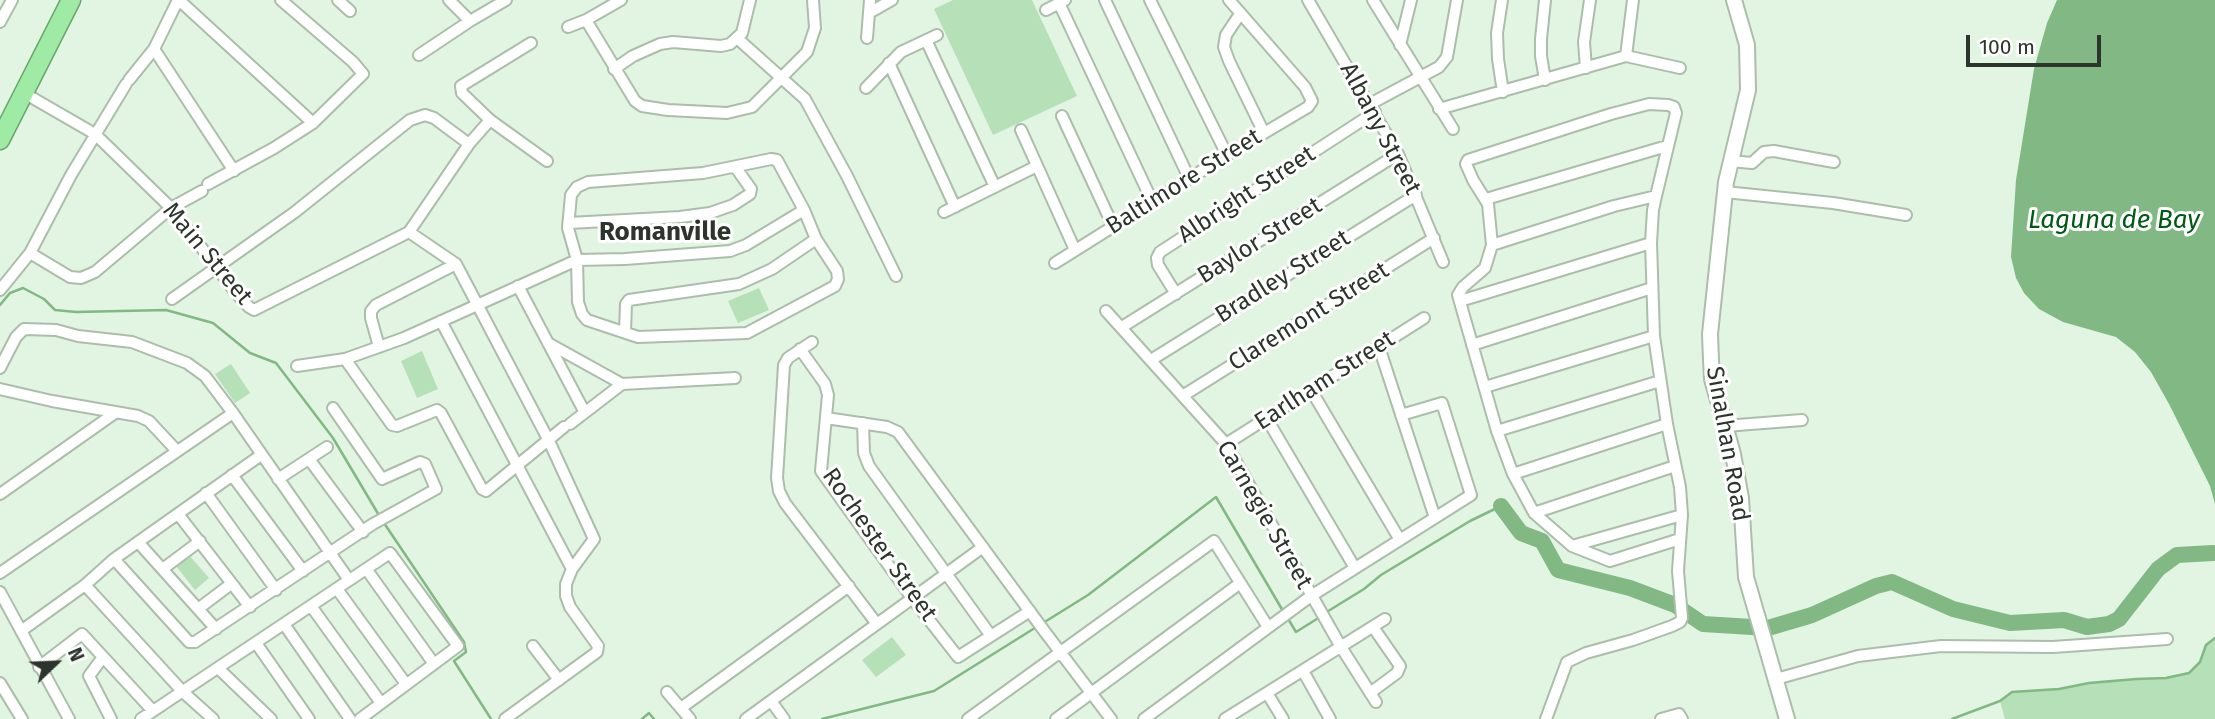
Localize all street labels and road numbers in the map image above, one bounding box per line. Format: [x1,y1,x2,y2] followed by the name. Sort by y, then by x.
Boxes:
[1333,58,1427,200] street label: Albany Street
[1101,123,1267,241] street label: Baltimore Street
[1173,140,1321,250] street label: Albright Street
[1193,191,1327,291] street label: Baylor Street
[156,197,258,311] street label: Main Street
[1210,224,1356,330] street label: Bradley Street
[1224,256,1394,378] street label: Claremont Street
[1250,325,1400,437] street label: Earlham Street
[1699,364,1755,524] street label: Sinalhan Road
[1210,436,1318,594] street label: Carnegie Street
[816,463,942,627] street label: Rochester Street

